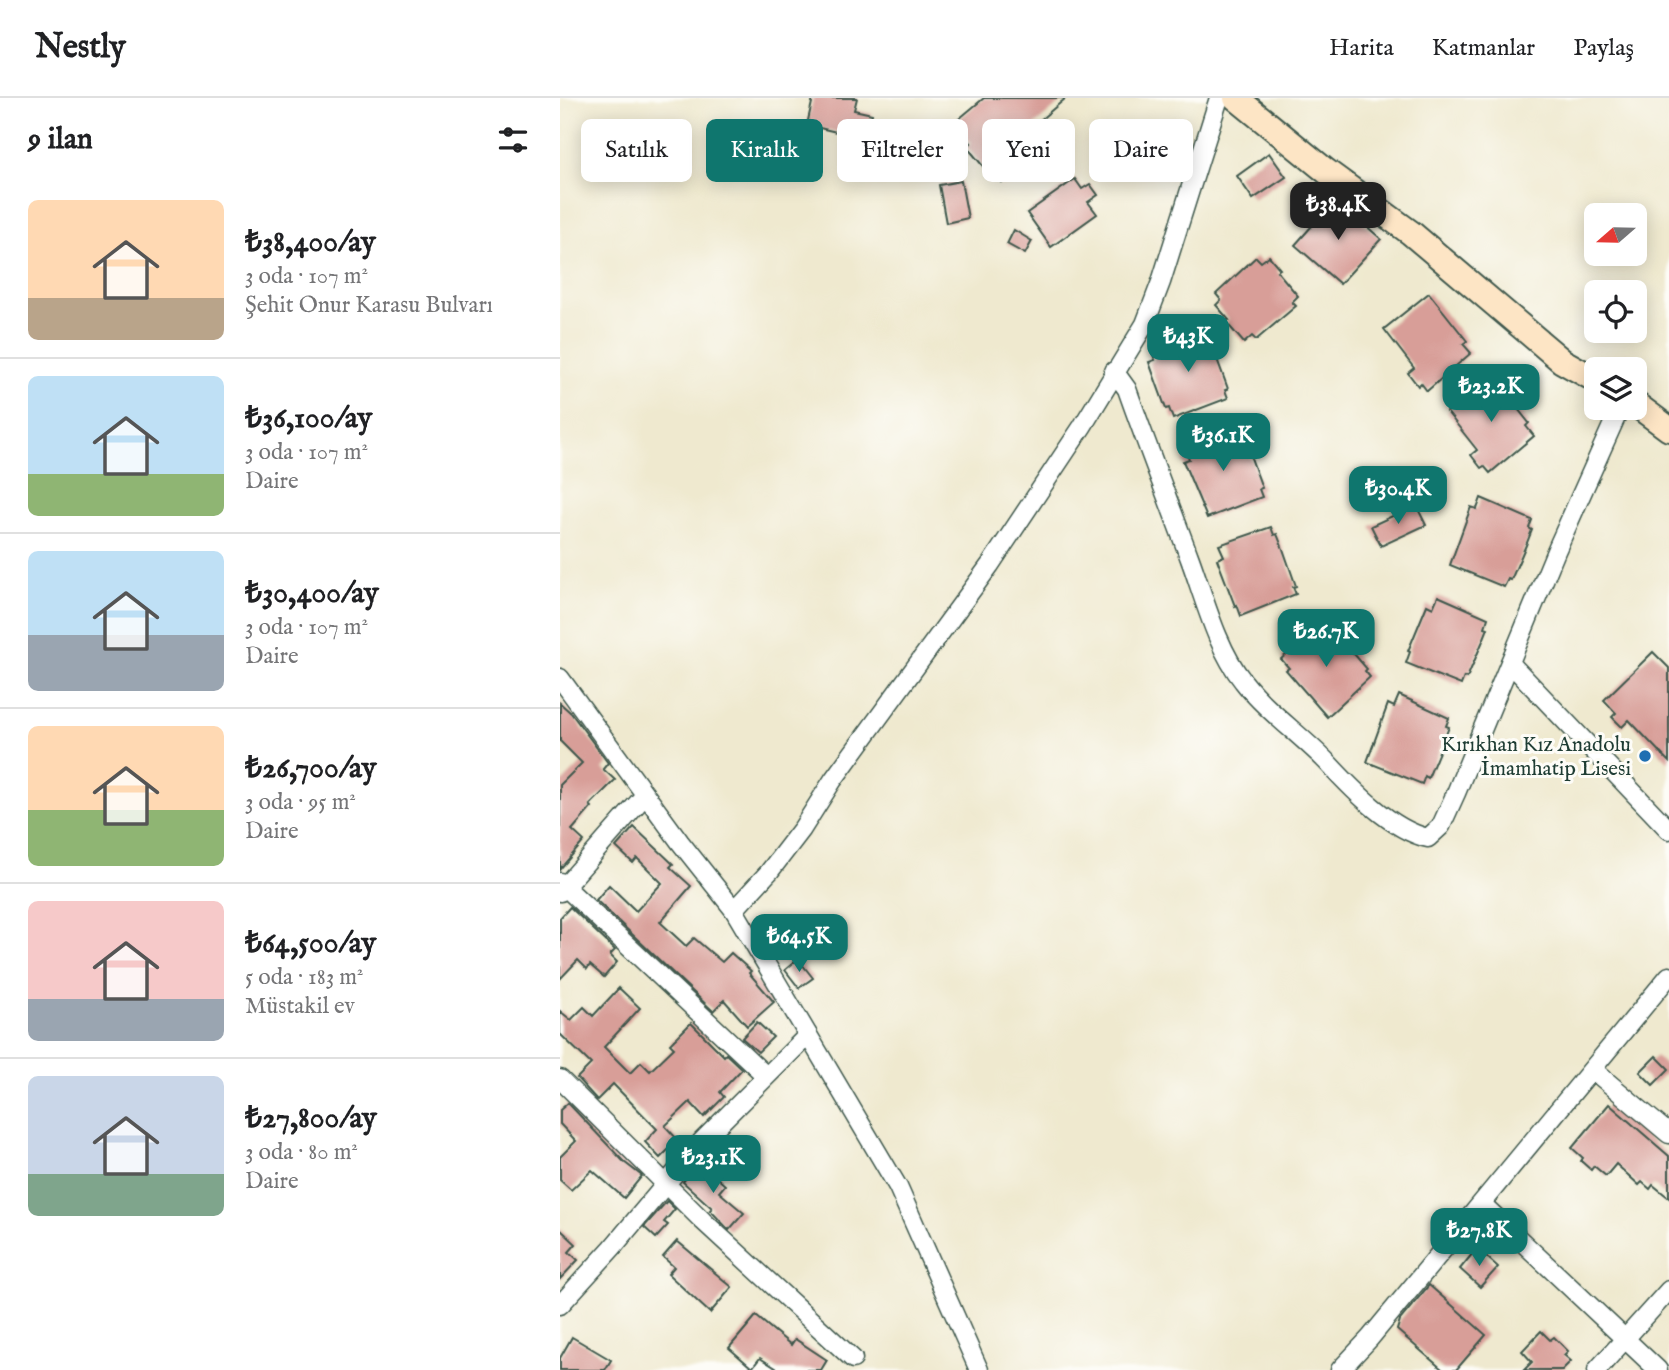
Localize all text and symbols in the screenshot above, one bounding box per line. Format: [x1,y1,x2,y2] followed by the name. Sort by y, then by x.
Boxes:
[35,27,126,69] text: Nestly
[1329,33,1394,64] text: Harita
[1432,33,1535,64] text: Katmanlar
[1573,33,1634,64] text: Paylaş
[581,119,692,182] chip: Satılık
[706,119,823,182] chip: Kiralık
[837,119,968,182] chip: Filtreler
[982,119,1075,182] chip: Yeni
[1089,119,1193,182] chip: Daire
[28,121,93,159] text: 9 ilan
[494,121,532,159] icon: filters
[1281,183,1395,242] pin: ₺38.4K
[1306,190,1370,219] text: ₺38.4K
[1584,203,1647,266] north arrow
[1584,203,1647,420] map controls
[245,224,376,262] text: ₺38,400/ay
[84,228,168,312] icon: home
[245,262,368,291] text: 3 oda · 107 m²
[1584,280,1647,343] button: locate
[245,291,493,320] text: Şehit Onur Karasu Bulvarı
[1147,314,1229,374] pin: ₺43K
[1163,322,1213,351] text: ₺43K
[1584,357,1647,420] button: layers
[1434,364,1548,424] pin: ₺23.2K
[1459,372,1523,401] text: ₺23.2K
[245,400,372,438] text: ₺36,100/ay
[84,404,168,488] icon: home
[1166,414,1280,473] pin: ₺36.1K
[1192,421,1254,450] text: ₺36.1K
[245,438,368,467] text: 3 oda · 107 m²
[1341,466,1455,526] pin: ₺30.4K
[245,467,299,496] text: Daire
[1365,474,1431,503] text: ₺30.4K
[245,575,379,613] text: ₺30,400/ay
[84,579,168,663] icon: home
[1269,610,1383,669] pin: ₺26.7K
[245,613,368,642] text: 3 oda · 107 m²
[1294,617,1358,646] text: ₺26.7K
[245,642,299,671] text: Daire
[1441,732,1631,783] place label: Kırıkhan Kız Anadolu İmamhatip Lisesi
[1637,748,1653,764] marker: Kırıkhan Kız Anadolu İmamhatip Lisesi
[245,750,376,788] text: ₺26,700/ay
[84,754,168,838] icon: home
[245,788,356,817] text: 3 oda · 95 m²
[245,817,299,846] text: Daire
[742,914,856,974] pin: ₺64.5K
[767,922,831,951] text: ₺64.5K
[245,925,376,963] text: ₺64,500/ay
[84,929,168,1013] icon: home
[245,963,363,992] text: 5 oda · 183 m²
[245,992,355,1021] text: Müstakil ev
[245,1100,377,1138] text: ₺27,800/ay
[84,1104,168,1188] icon: home
[656,1136,770,1195] pin: ₺23.1K
[245,1138,358,1167] text: 3 oda · 80 m²
[682,1143,744,1172] text: ₺23.1K
[245,1167,299,1196] text: Daire
[1422,1208,1536,1268] pin: ₺27.8K
[1446,1216,1512,1245] text: ₺27.8K

